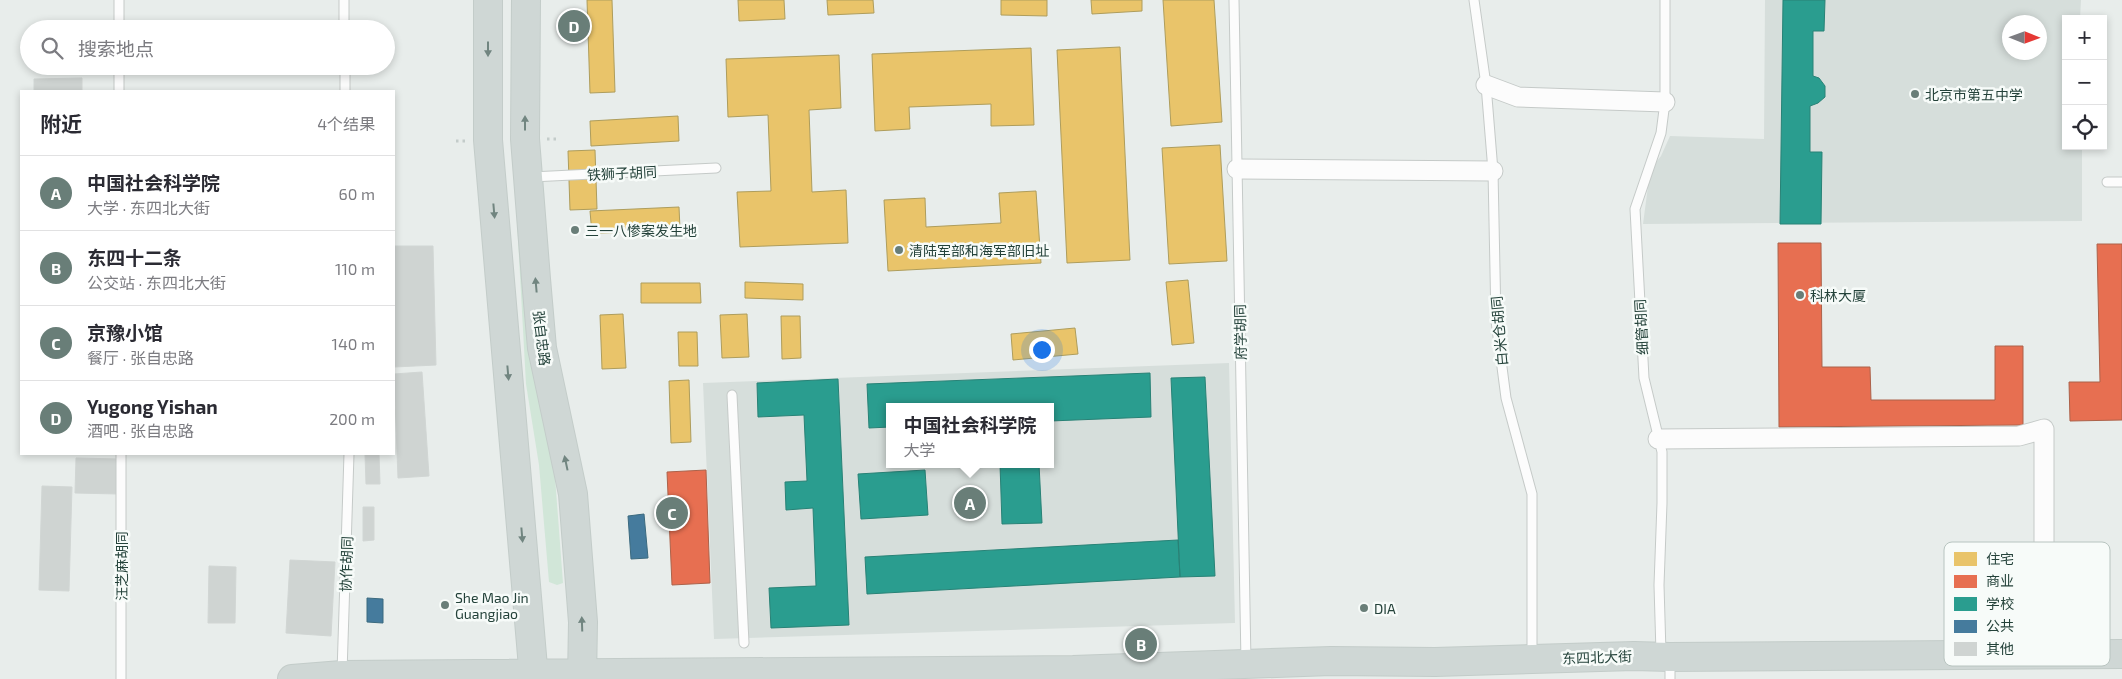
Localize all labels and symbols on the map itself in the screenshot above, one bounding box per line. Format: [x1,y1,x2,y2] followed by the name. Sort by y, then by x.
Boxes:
[558,7,590,45] pin: D
[2002,15,2047,60] north arrow
[484,41,492,57] one-way arrow
[1925,86,2023,103] place label: 北京市第五中学
[1909,88,1921,100] marker: 北京市第五中学
[522,115,530,131] one-way arrow
[587,163,657,183] street label: 铁狮子胡同
[490,203,498,219] one-way arrow
[585,222,697,239] place label: 三一八惨案发生地
[569,224,581,236] marker: 三一八惨案发生地
[909,242,1049,259] place label: 清陆军部和海军部旧址
[893,244,905,256] marker: 清陆军部和海军部旧址
[532,277,540,293] one-way arrow
[1810,287,1866,304] place label: 科林大厦
[1794,289,1806,301] marker: 科林大厦
[1487,295,1511,367] street label: 白米仓胡同
[1631,299,1651,355] street label: 细管胡同
[1231,304,1249,360] street label: 府学胡同
[530,309,554,367] street label: 张自忠路
[1029,337,1055,363] your location
[504,365,512,381] one-way arrow
[562,455,570,470] one-way arrow
[954,484,986,522] pin: A
[656,494,688,532] pin: C
[518,527,526,543] one-way arrow
[113,531,130,601] street label: 汪芝麻胡同
[337,536,355,592] street label: 协作胡同
[1944,542,2110,666] legend
[1986,550,2014,567] text: 住宅
[1986,572,2014,589] text: 商业
[455,589,529,622] place label: She Mao Jin Guangjiao
[1986,595,2014,612] text: 学校
[439,599,451,611] marker: She Mao Jin Guangjiao
[1374,600,1396,617] place label: DIA
[1358,602,1370,614] marker: DIA
[578,616,586,632] one-way arrow
[1986,617,2014,634] text: 公共
[1125,625,1157,663] pin: B
[1986,640,2014,657] text: 其他
[1562,647,1632,667] street label: 东四北大街

